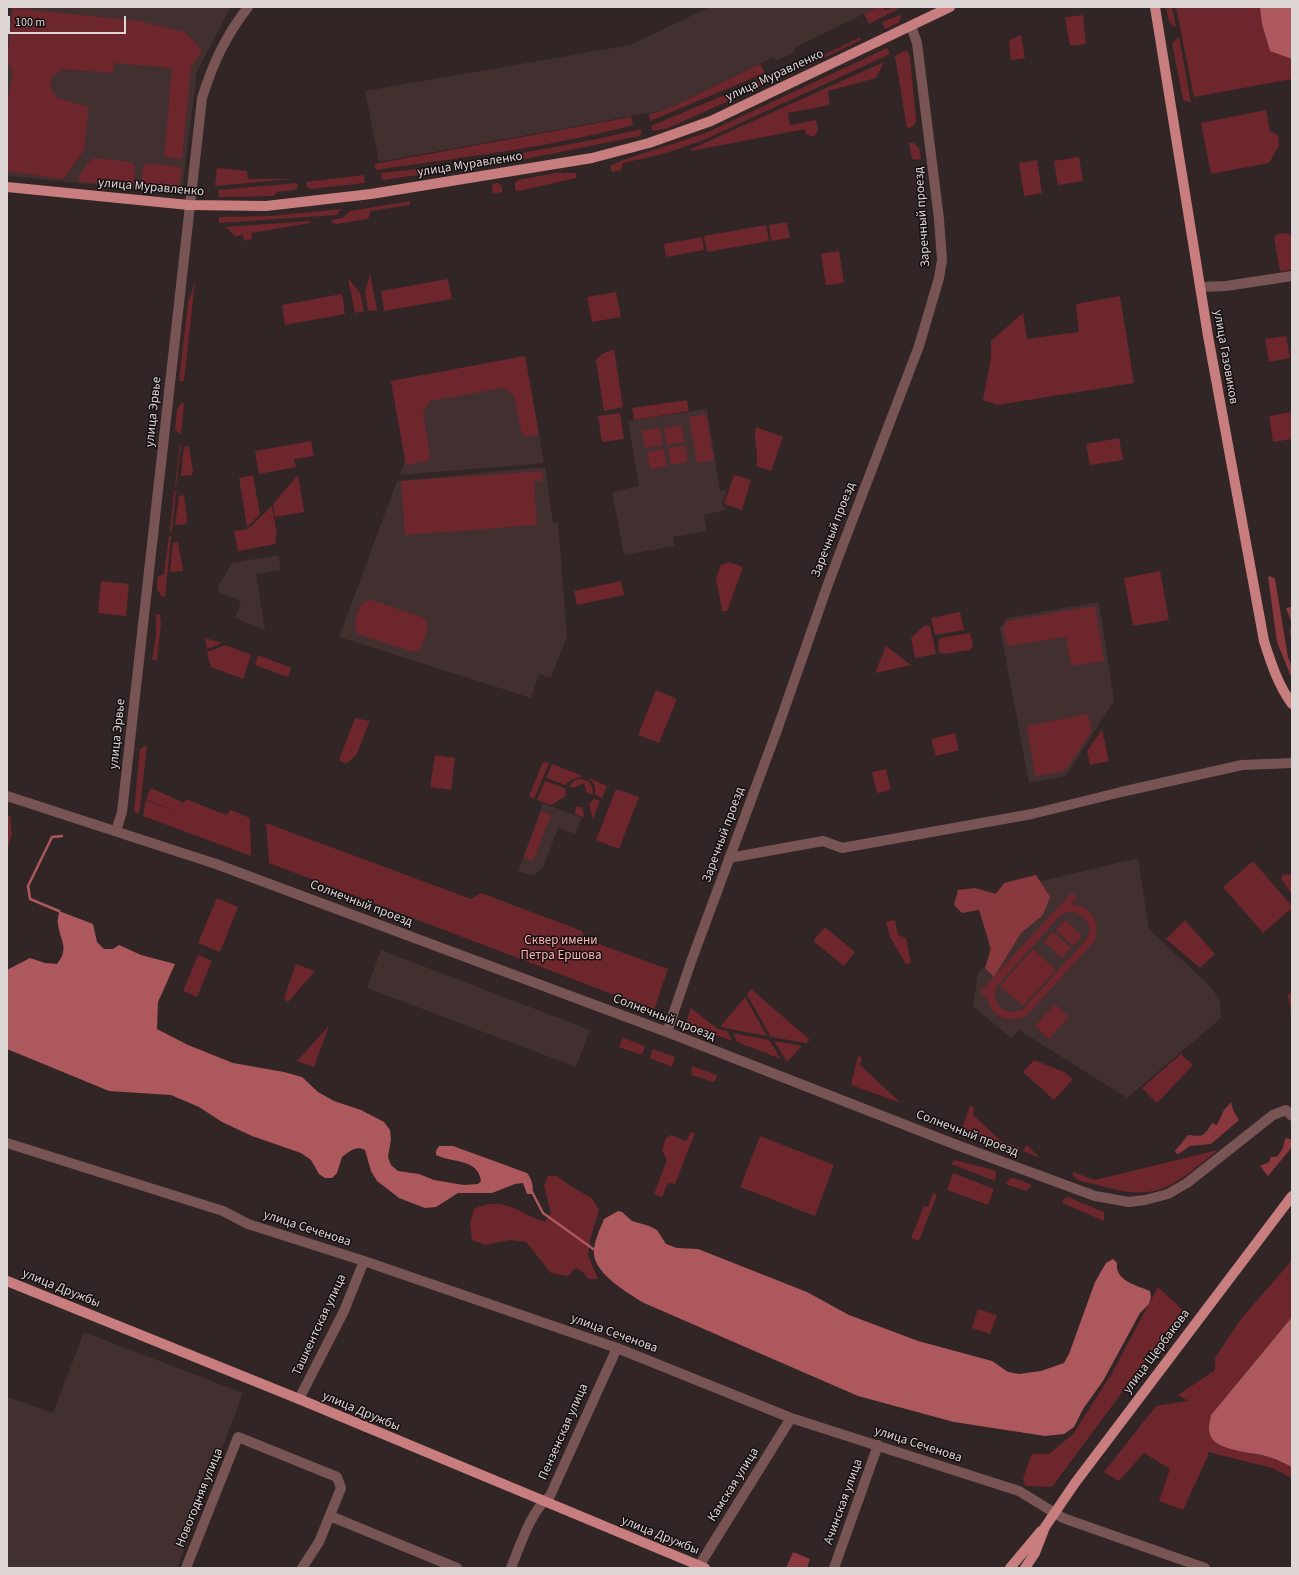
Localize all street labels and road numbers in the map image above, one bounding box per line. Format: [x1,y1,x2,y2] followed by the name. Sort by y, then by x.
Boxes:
[724,46,826,106] street label: улица Муравленко
[416,149,524,181] street label: улица Муравленко
[912,166,934,268] street label: Заречный проезд
[97,176,205,200] street label: улица Муравленко
[1209,309,1241,405] street label: улица Газовиков
[143,376,165,448] street label: улица Эрвье
[809,480,859,580] street label: Заречный проезд
[107,698,129,770] street label: улица Эрвье
[699,785,749,885] street label: Заречный проезд
[308,877,414,931] street label: Солнечный проезд
[611,991,717,1045] street label: Солнечный проезд
[914,1107,1020,1161] street label: Солнечный проезд
[261,1207,353,1251] street label: улица Сеченова
[20,1266,102,1312] street label: улица Дружбы
[290,1272,350,1378] street label: Ташкентская улица
[1120,1307,1194,1397] street label: улица Щербакова
[569,1311,659,1357] street label: улица Сеченова
[536,1381,592,1483] street label: Пензенская улица
[320,1389,402,1435] street label: улица Дружбы
[872,1423,964,1467] street label: улица Сеченова
[705,1445,763,1525] street label: Камская улица
[173,1446,227,1550] street label: Новогодняя улица
[821,1457,867,1547] street label: Ачинская улица
[619,1513,701,1559] street label: улица Дружбы

